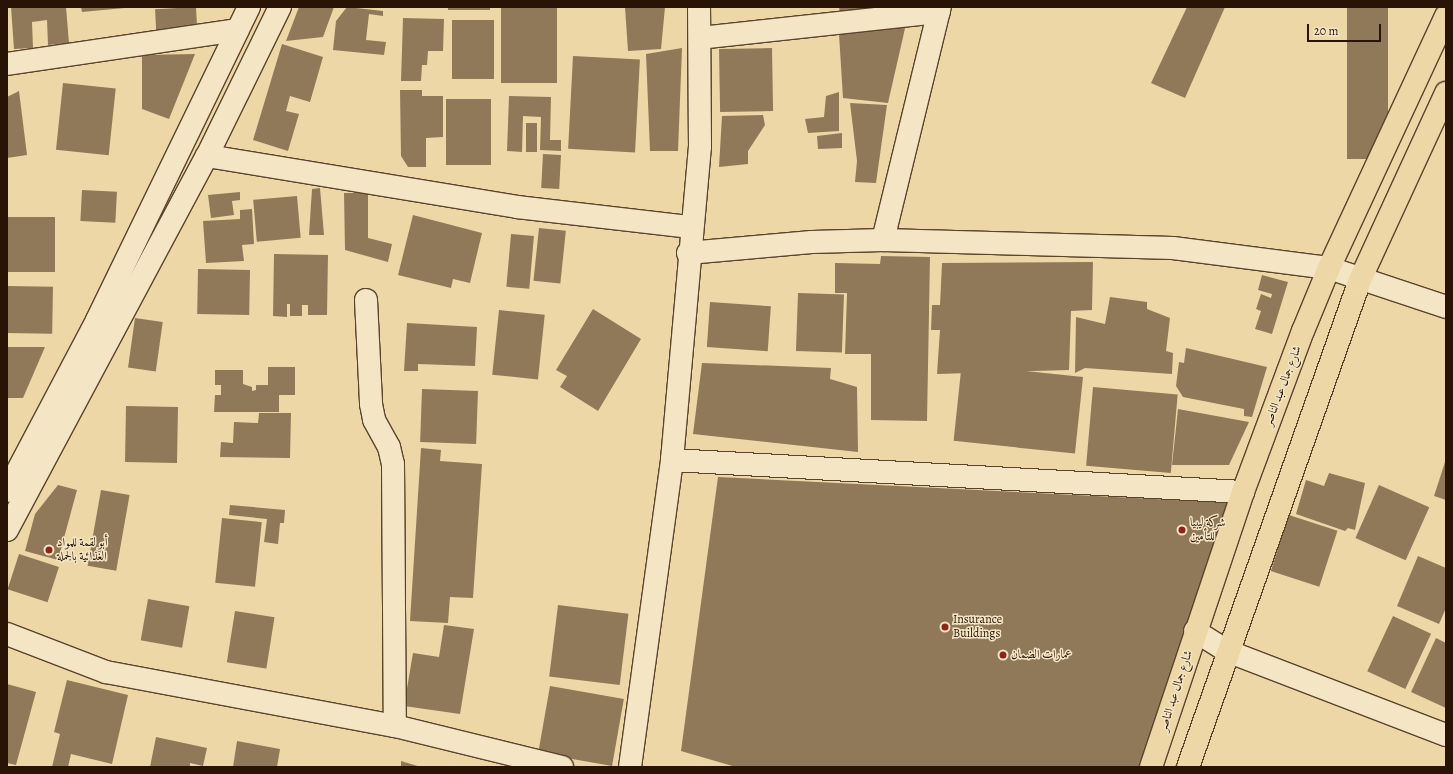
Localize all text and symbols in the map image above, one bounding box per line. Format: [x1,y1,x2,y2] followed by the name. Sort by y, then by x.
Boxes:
[1309,16,1383,42] scale bar
[1314,23,1338,39] text: 20 m
[1261,344,1305,428] street label: شارع جمال عبد الناصر
[1190,516,1225,544] place label: شركة ليبيا للتأمين
[1177,525,1187,535] marker: شركة ليبيا للتأمين
[57,536,108,564] place label: أبو لقمة للمواد الغذائية بالجملة
[44,545,54,555] marker: أبو لقمة للمواد الغذائية بالجملة
[953,613,1002,641] place label: Insurance Buildings
[940,622,950,632] marker: Insurance Buildings
[1011,648,1072,662] place label: عمارات الضمان
[1156,649,1196,733] street label: شارع جمال عبد الناصر
[998,650,1008,660] marker: عمارات الضمان

